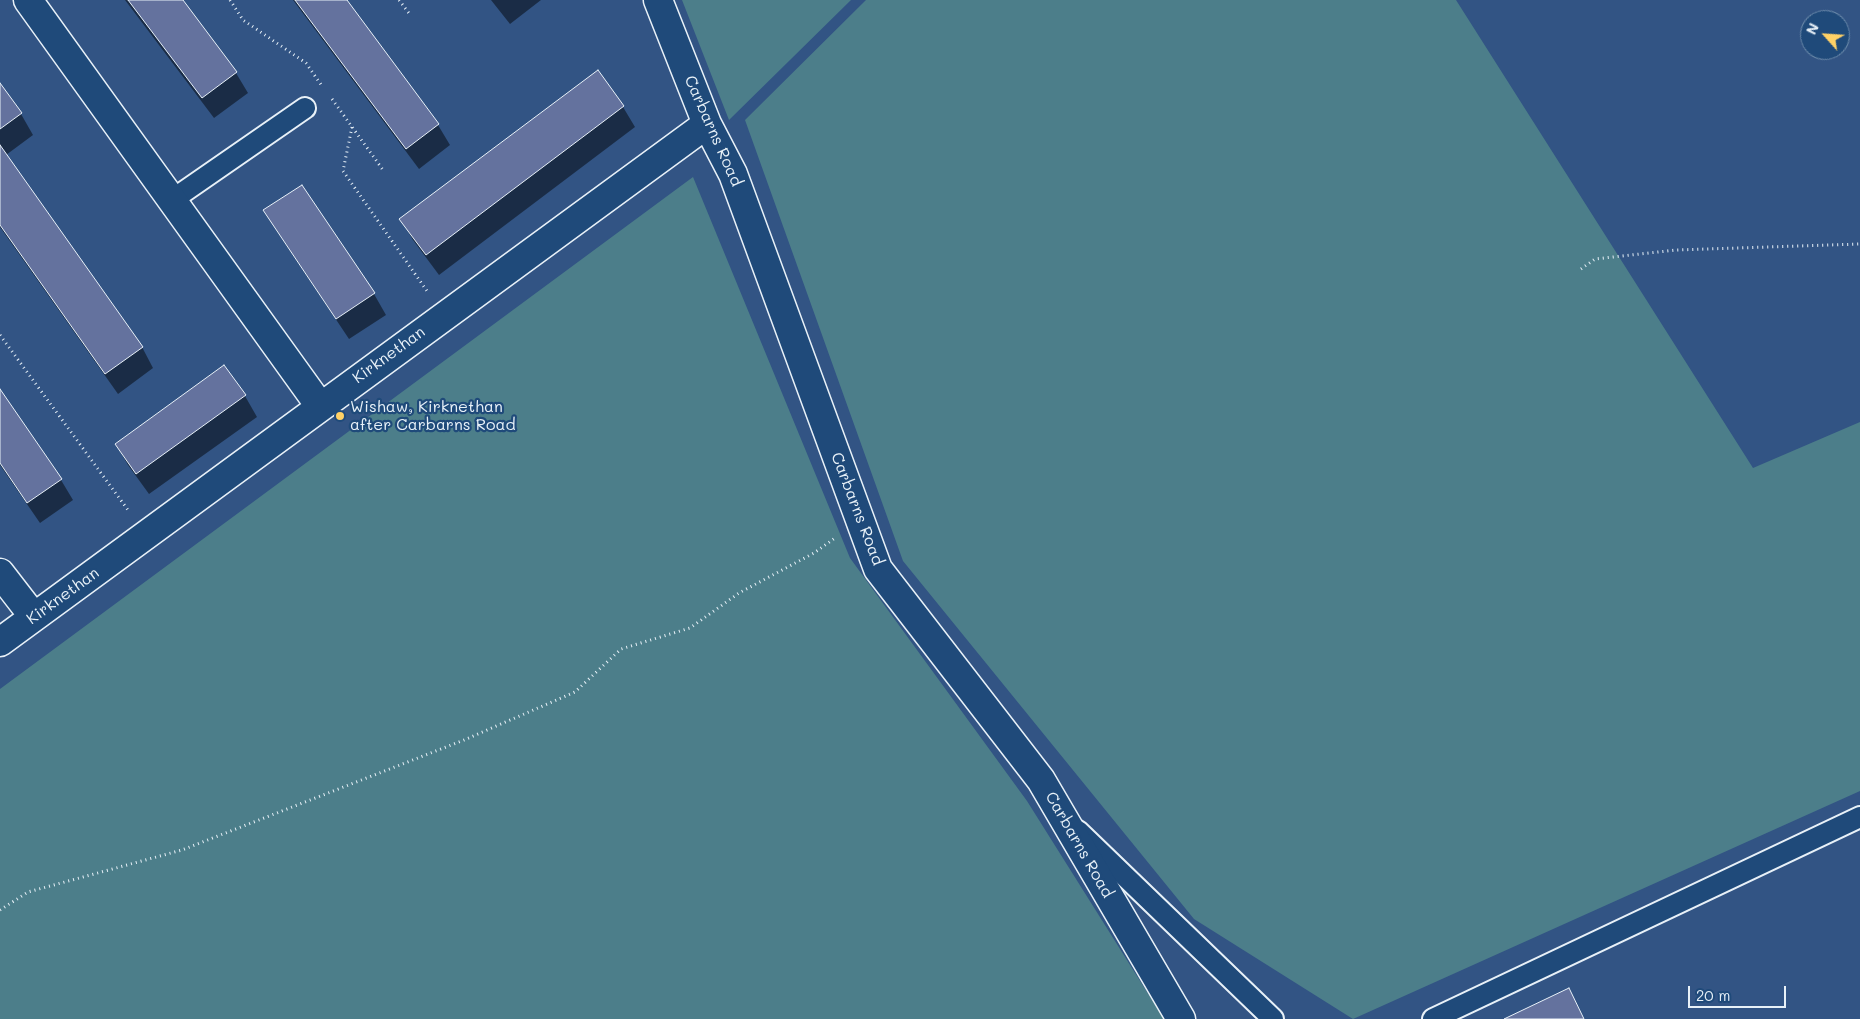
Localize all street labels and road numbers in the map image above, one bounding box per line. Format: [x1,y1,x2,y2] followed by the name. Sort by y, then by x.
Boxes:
[680,73,746,189] street label: Carbarns Road
[349,322,429,388] street label: Kirknethan
[827,450,887,568] street label: Carbarns Road
[23,563,103,629] street label: Kirknethan
[1041,789,1117,901] street label: Carbarns Road

